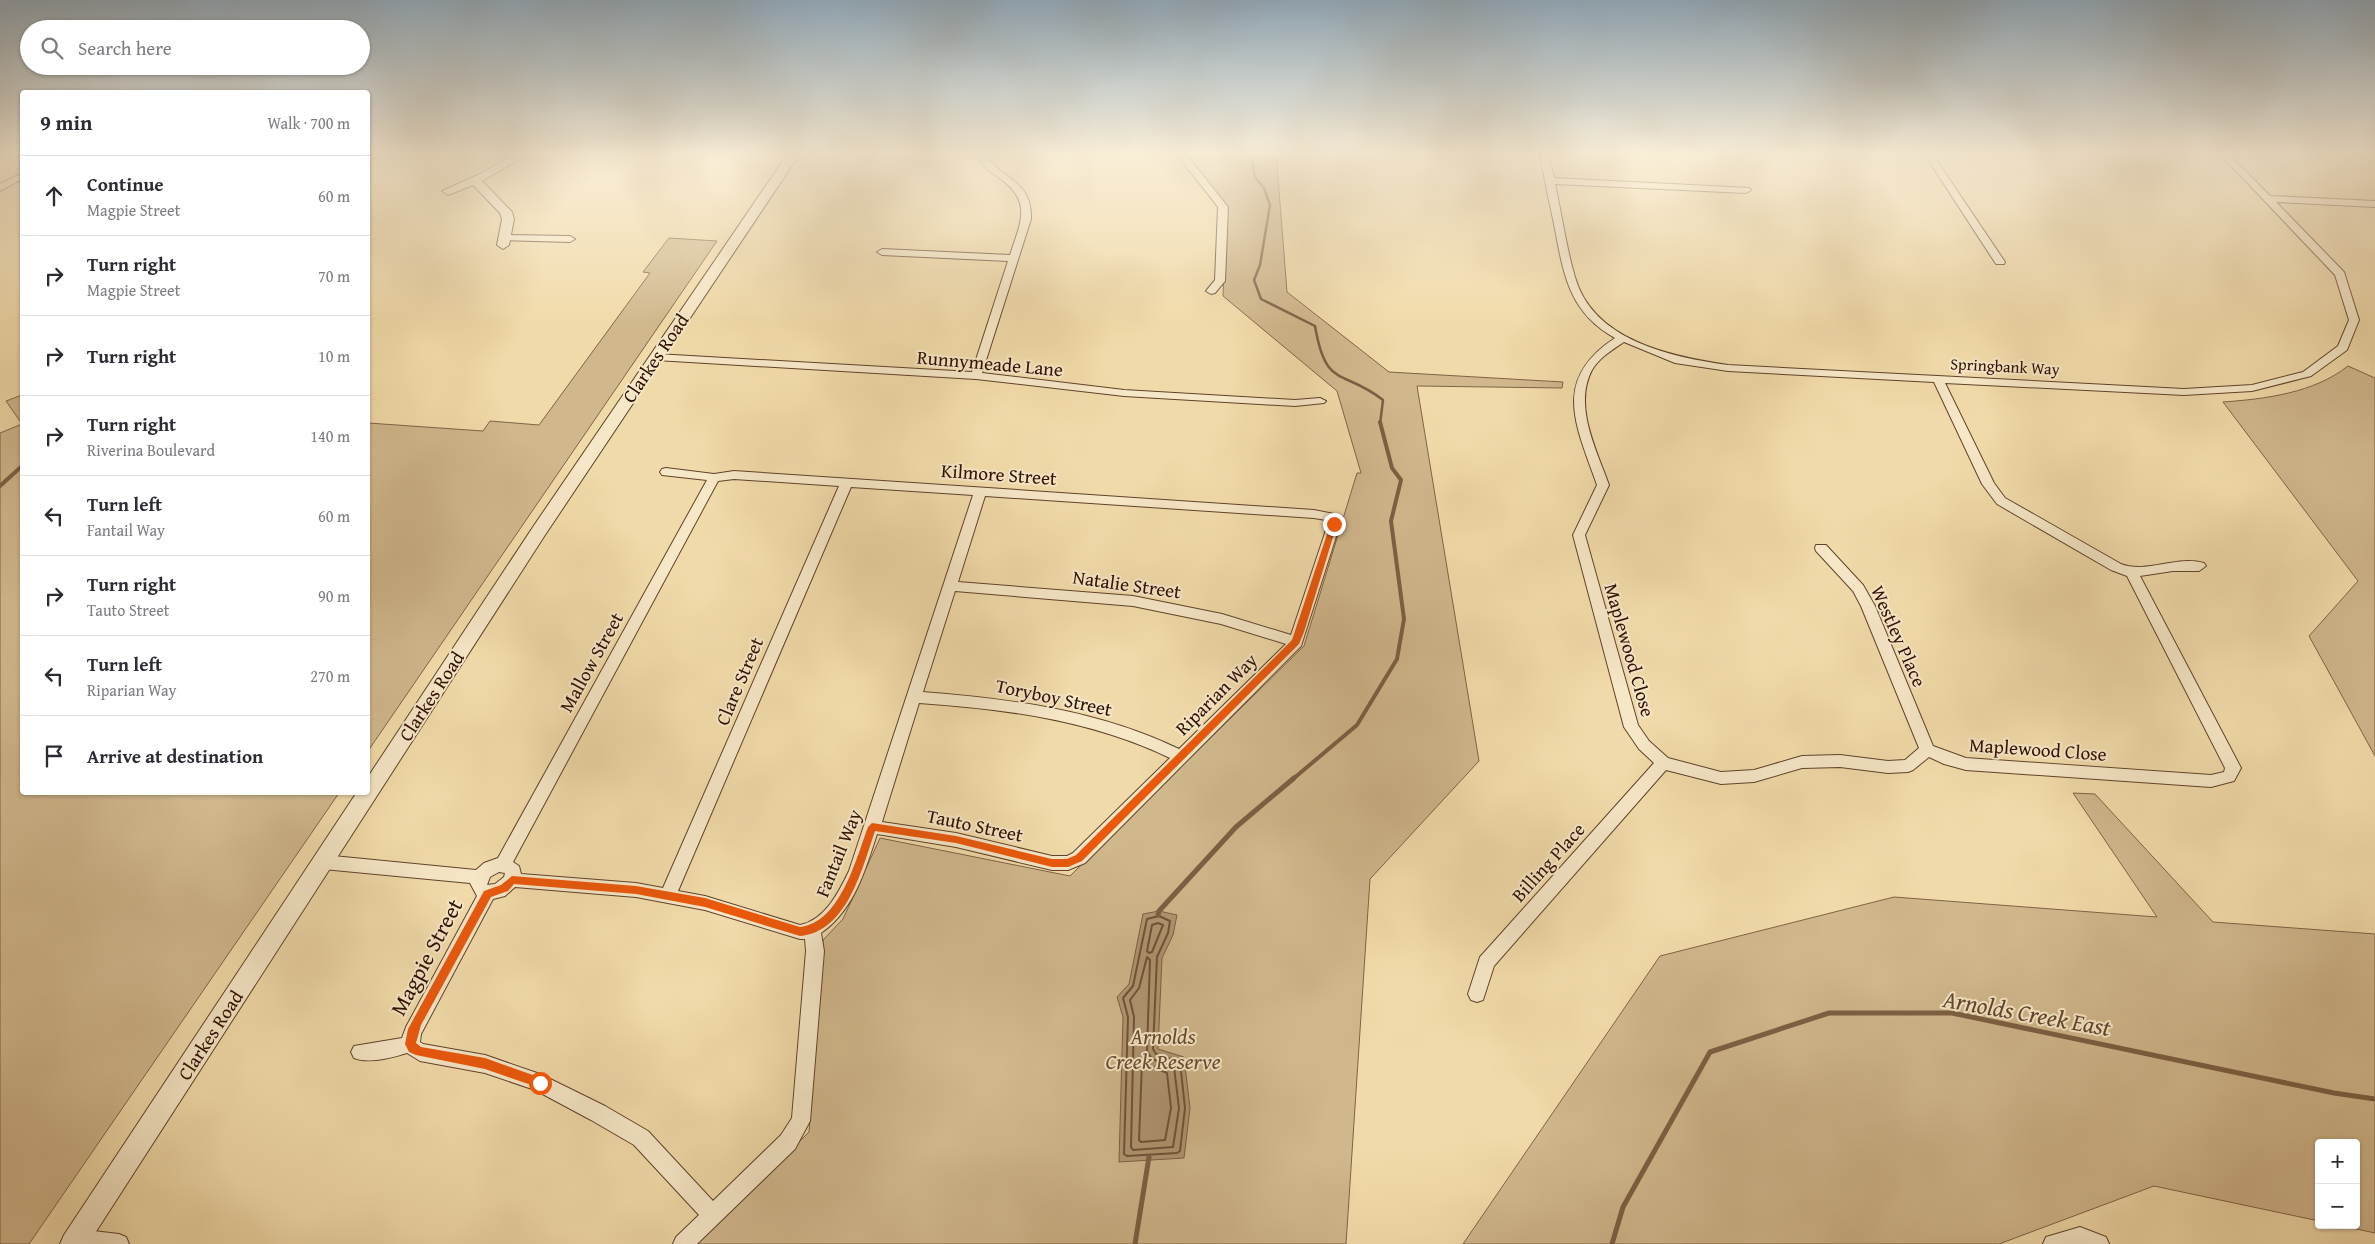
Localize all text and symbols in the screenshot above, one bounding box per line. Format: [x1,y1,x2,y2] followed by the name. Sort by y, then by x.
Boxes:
[20,20,370,75] search box
[38,34,66,62] icon: search
[78,34,172,62] text: Search here
[40,107,92,138] text: 9 min
[267,111,350,135] text: Walk · 700 m
[87,170,164,198] text: Continue
[40,182,68,210] icon: ahead
[318,184,350,208] text: 60 m
[87,198,180,222] text: Magpie Street
[87,250,176,278] text: Turn right
[40,262,68,290] icon: right
[318,264,350,288] text: 70 m
[87,278,180,302] text: Magpie Street
[615,307,696,408] street label: Clarkes Road
[40,342,68,370] icon: right
[87,342,176,370] text: Turn right
[916,343,1064,383] street label: Runnymeade Lane
[318,344,350,368] text: 10 m
[1950,351,2060,381] street label: Springbank Way
[87,410,176,438] text: Turn right
[40,422,68,450] icon: right
[310,424,350,448] text: 140 m
[87,438,215,462] text: Riverina Boulevard
[940,456,1058,492] street label: Kilmore Street
[87,490,162,518] text: Turn left
[40,502,68,530] icon: left
[318,504,350,528] text: 60 m
[1323,513,1346,536] route end
[87,518,165,542] text: Fantail Way
[1071,563,1183,605] street label: Natalie Street
[87,570,176,598] text: Turn right
[1598,580,1662,720] street label: Maplewood Close
[1864,581,1934,691] street label: Westley Place
[40,582,68,610] icon: right
[318,584,350,608] text: 90 m
[87,598,169,622] text: Tauto Street
[552,607,630,717] street label: Mallow Street
[708,632,770,729] street label: Clare Street
[391,645,471,746] street label: Clarkes Road
[1168,646,1264,742] street label: Riparian Way
[87,650,162,678] text: Turn left
[40,662,68,690] icon: left
[310,664,350,688] text: 270 m
[993,671,1115,723] street label: Toryboy Street
[87,678,177,702] text: Riparian Way
[1968,730,2108,768] street label: Maplewood Close
[40,742,68,770] icon: arrive
[87,742,263,770] text: Arrive at destination
[924,801,1026,849] street label: Tauto Street
[808,804,869,901] street label: Fantail Way
[1505,816,1591,908] street label: Billing Place
[382,893,470,1021] street label: Magpie Street
[1939,981,2114,1045] water label: Arnolds Creek East
[170,984,250,1085] street label: Clarkes Road
[1105,1020,1221,1077] park label: Arnolds Creek Reserve
[529,1072,552,1095] route start
[2315,1139,2360,1229] map controls
[2315,1139,2360,1184] button: +
[2315,1184,2360,1229] button: −

